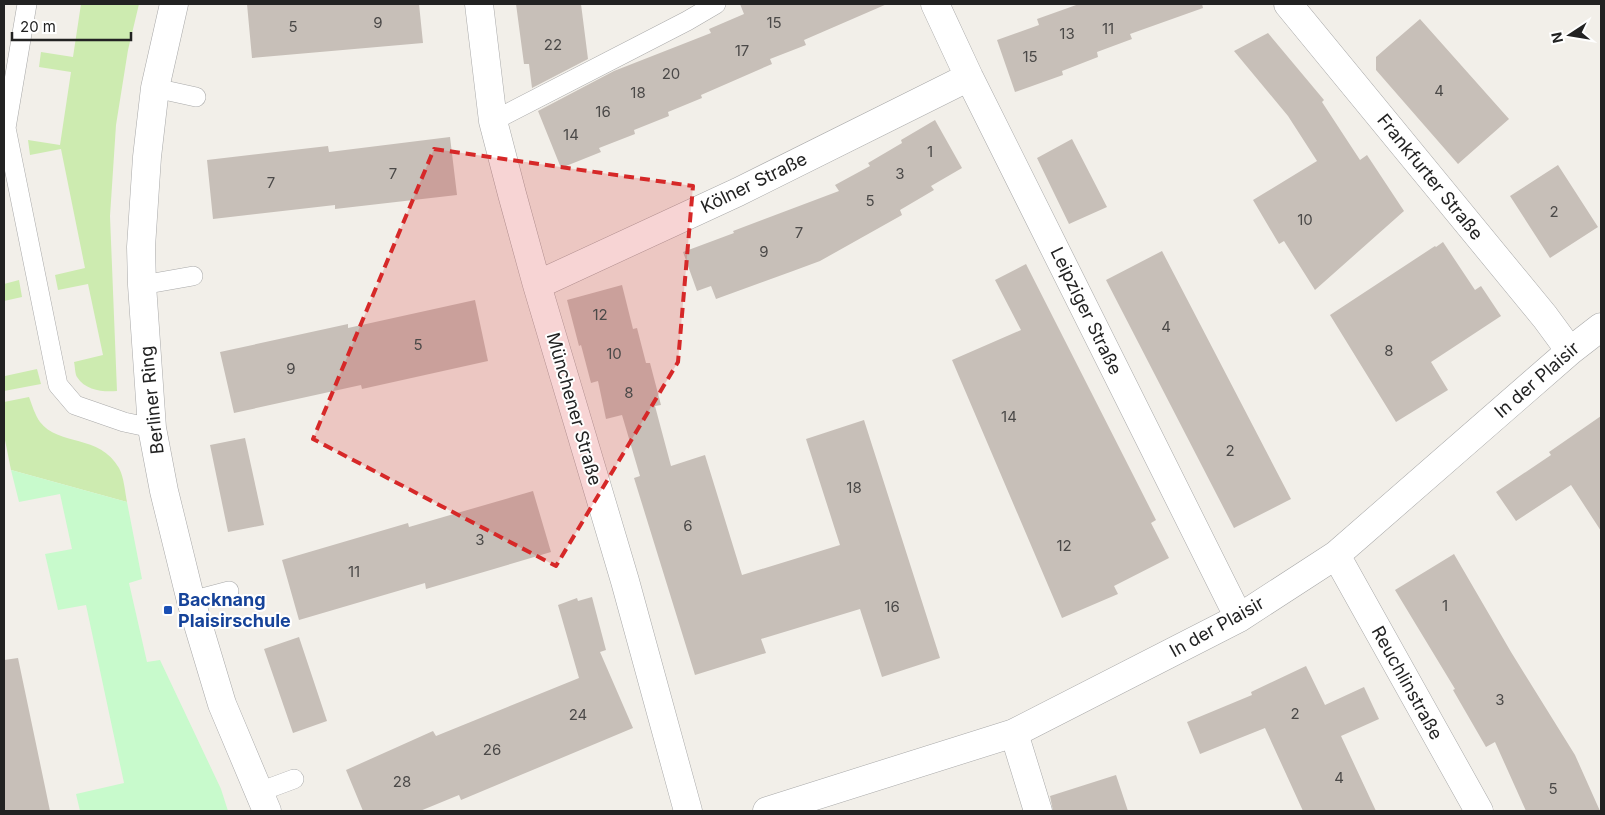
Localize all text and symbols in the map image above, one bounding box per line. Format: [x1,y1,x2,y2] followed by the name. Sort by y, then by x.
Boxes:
[12,10,131,42] scale bar
[1545,10,1595,60] north arrow
[373,13,383,32] house number: 9
[766,13,782,32] house number: 15
[20,17,56,36] text: 20 m
[288,17,298,36] house number: 5
[1102,19,1114,38] house number: 11
[1059,24,1075,43] house number: 13
[1547,31,1566,45] text: N
[544,35,562,54] house number: 22
[735,41,749,60] house number: 17
[1022,47,1038,66] house number: 15
[662,64,680,83] house number: 20
[1434,81,1444,100] house number: 4
[630,83,646,102] house number: 18
[595,102,611,121] house number: 16
[1373,110,1488,244] street label: Frankfurter Straße
[563,125,579,144] house number: 14
[927,142,933,161] house number: 1
[697,148,810,217] street label: Kölner Straße
[389,164,397,183] house number: 7
[895,164,905,183] house number: 3
[267,173,275,192] house number: 7
[865,191,875,210] house number: 5
[1549,202,1559,221] house number: 2
[1297,210,1313,229] house number: 10
[795,223,803,242] house number: 7
[759,242,769,261] house number: 9
[1046,244,1126,378] street label: Leipziger Straße
[592,305,608,324] house number: 12
[1161,317,1171,336] house number: 4
[543,330,606,488] street label: Münchener Straße
[413,335,423,354] house number: 5
[1490,337,1583,422] street label: In der Plaisir
[1384,341,1394,360] house number: 8
[606,344,622,363] house number: 10
[135,345,168,455] street label: Berliner Ring
[286,359,296,378] house number: 9
[624,383,634,402] house number: 8
[1001,407,1017,426] house number: 14
[1225,441,1235,460] house number: 2
[846,478,862,497] house number: 18
[683,516,693,535] house number: 6
[475,530,485,549] house number: 3
[1056,536,1072,555] house number: 12
[348,562,360,581] house number: 11
[178,589,291,631] place label: Backnang Plaisirschule
[1166,592,1268,661] street label: In der Plaisir
[1442,596,1448,615] house number: 1
[884,597,900,616] house number: 16
[162,604,174,616] marker: Backnang Plaisirschule
[1368,622,1447,743] street label: Reuchlinstraße
[1495,690,1505,709] house number: 3
[1290,704,1300,723] house number: 2
[569,705,587,724] house number: 24
[483,740,501,759] house number: 26
[1334,768,1344,787] house number: 4
[393,772,411,791] house number: 28
[1548,779,1558,798] house number: 5

